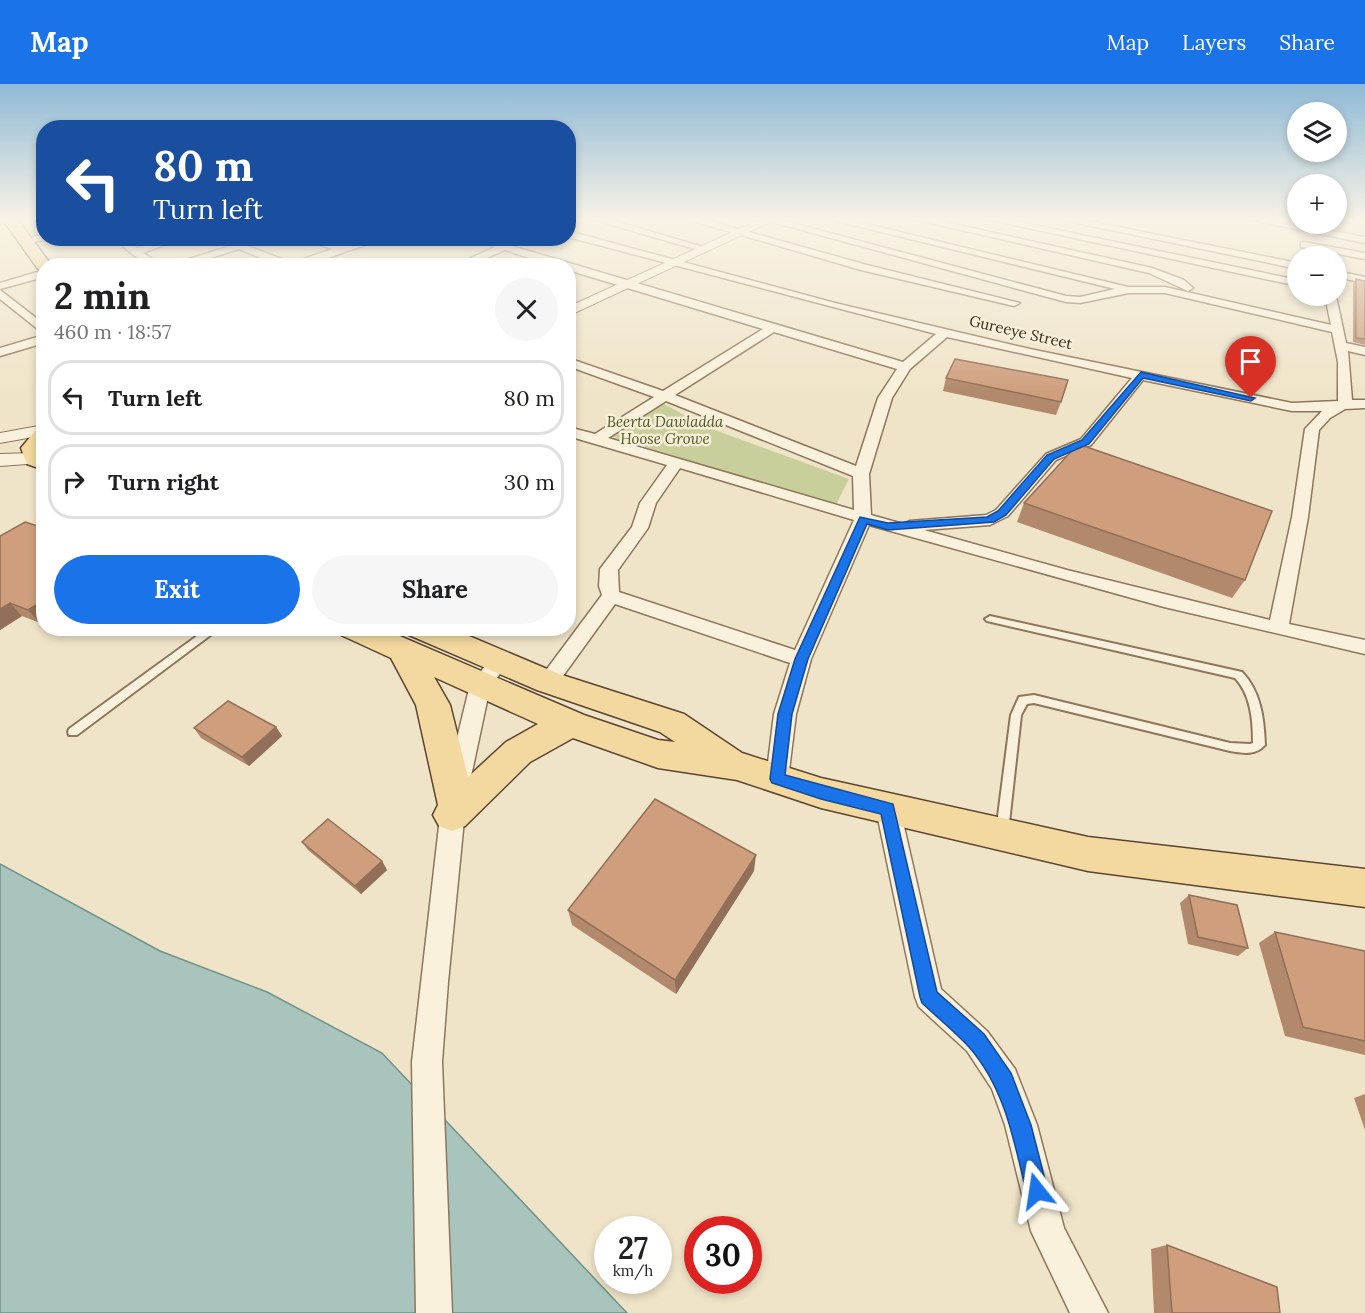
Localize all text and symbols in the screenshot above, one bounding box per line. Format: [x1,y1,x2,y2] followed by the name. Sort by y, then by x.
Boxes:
[30,24,89,60] text: Map
[1106,29,1149,56] text: Map
[1182,29,1246,56] text: Layers
[1279,29,1335,56] text: Share
[1287,102,1347,306] map controls
[1287,102,1347,162] button: layers
[153,139,253,193] text: 80 m
[54,144,132,222] icon: left
[1287,174,1347,234] button: +
[153,192,263,226] text: Turn left
[1287,246,1347,306] button: −
[54,273,151,319] text: 2 min
[495,278,558,341] button: close
[968,311,1075,353] street label: Gureeye Street
[54,319,171,344] text: 460 m · 18:57
[1225,336,1276,398] pin
[1234,345,1267,378] icon: arrive
[57,381,90,414] icon: left
[108,384,202,412] text: Turn left
[504,384,555,412] text: 80 m
[607,412,724,448] park label: Beerta Dawladda Hoose Growe
[57,465,90,498] icon: right
[108,468,219,496] text: Turn right
[504,468,555,496] text: 30 m
[54,555,300,624] button: Exit
[312,555,558,624] button: Share
[1005,1159,1069,1223] position arrow
[684,1216,762,1294] speed limit sign: 30
[618,1229,648,1267] text: 27
[613,1261,653,1280] text: km/h

